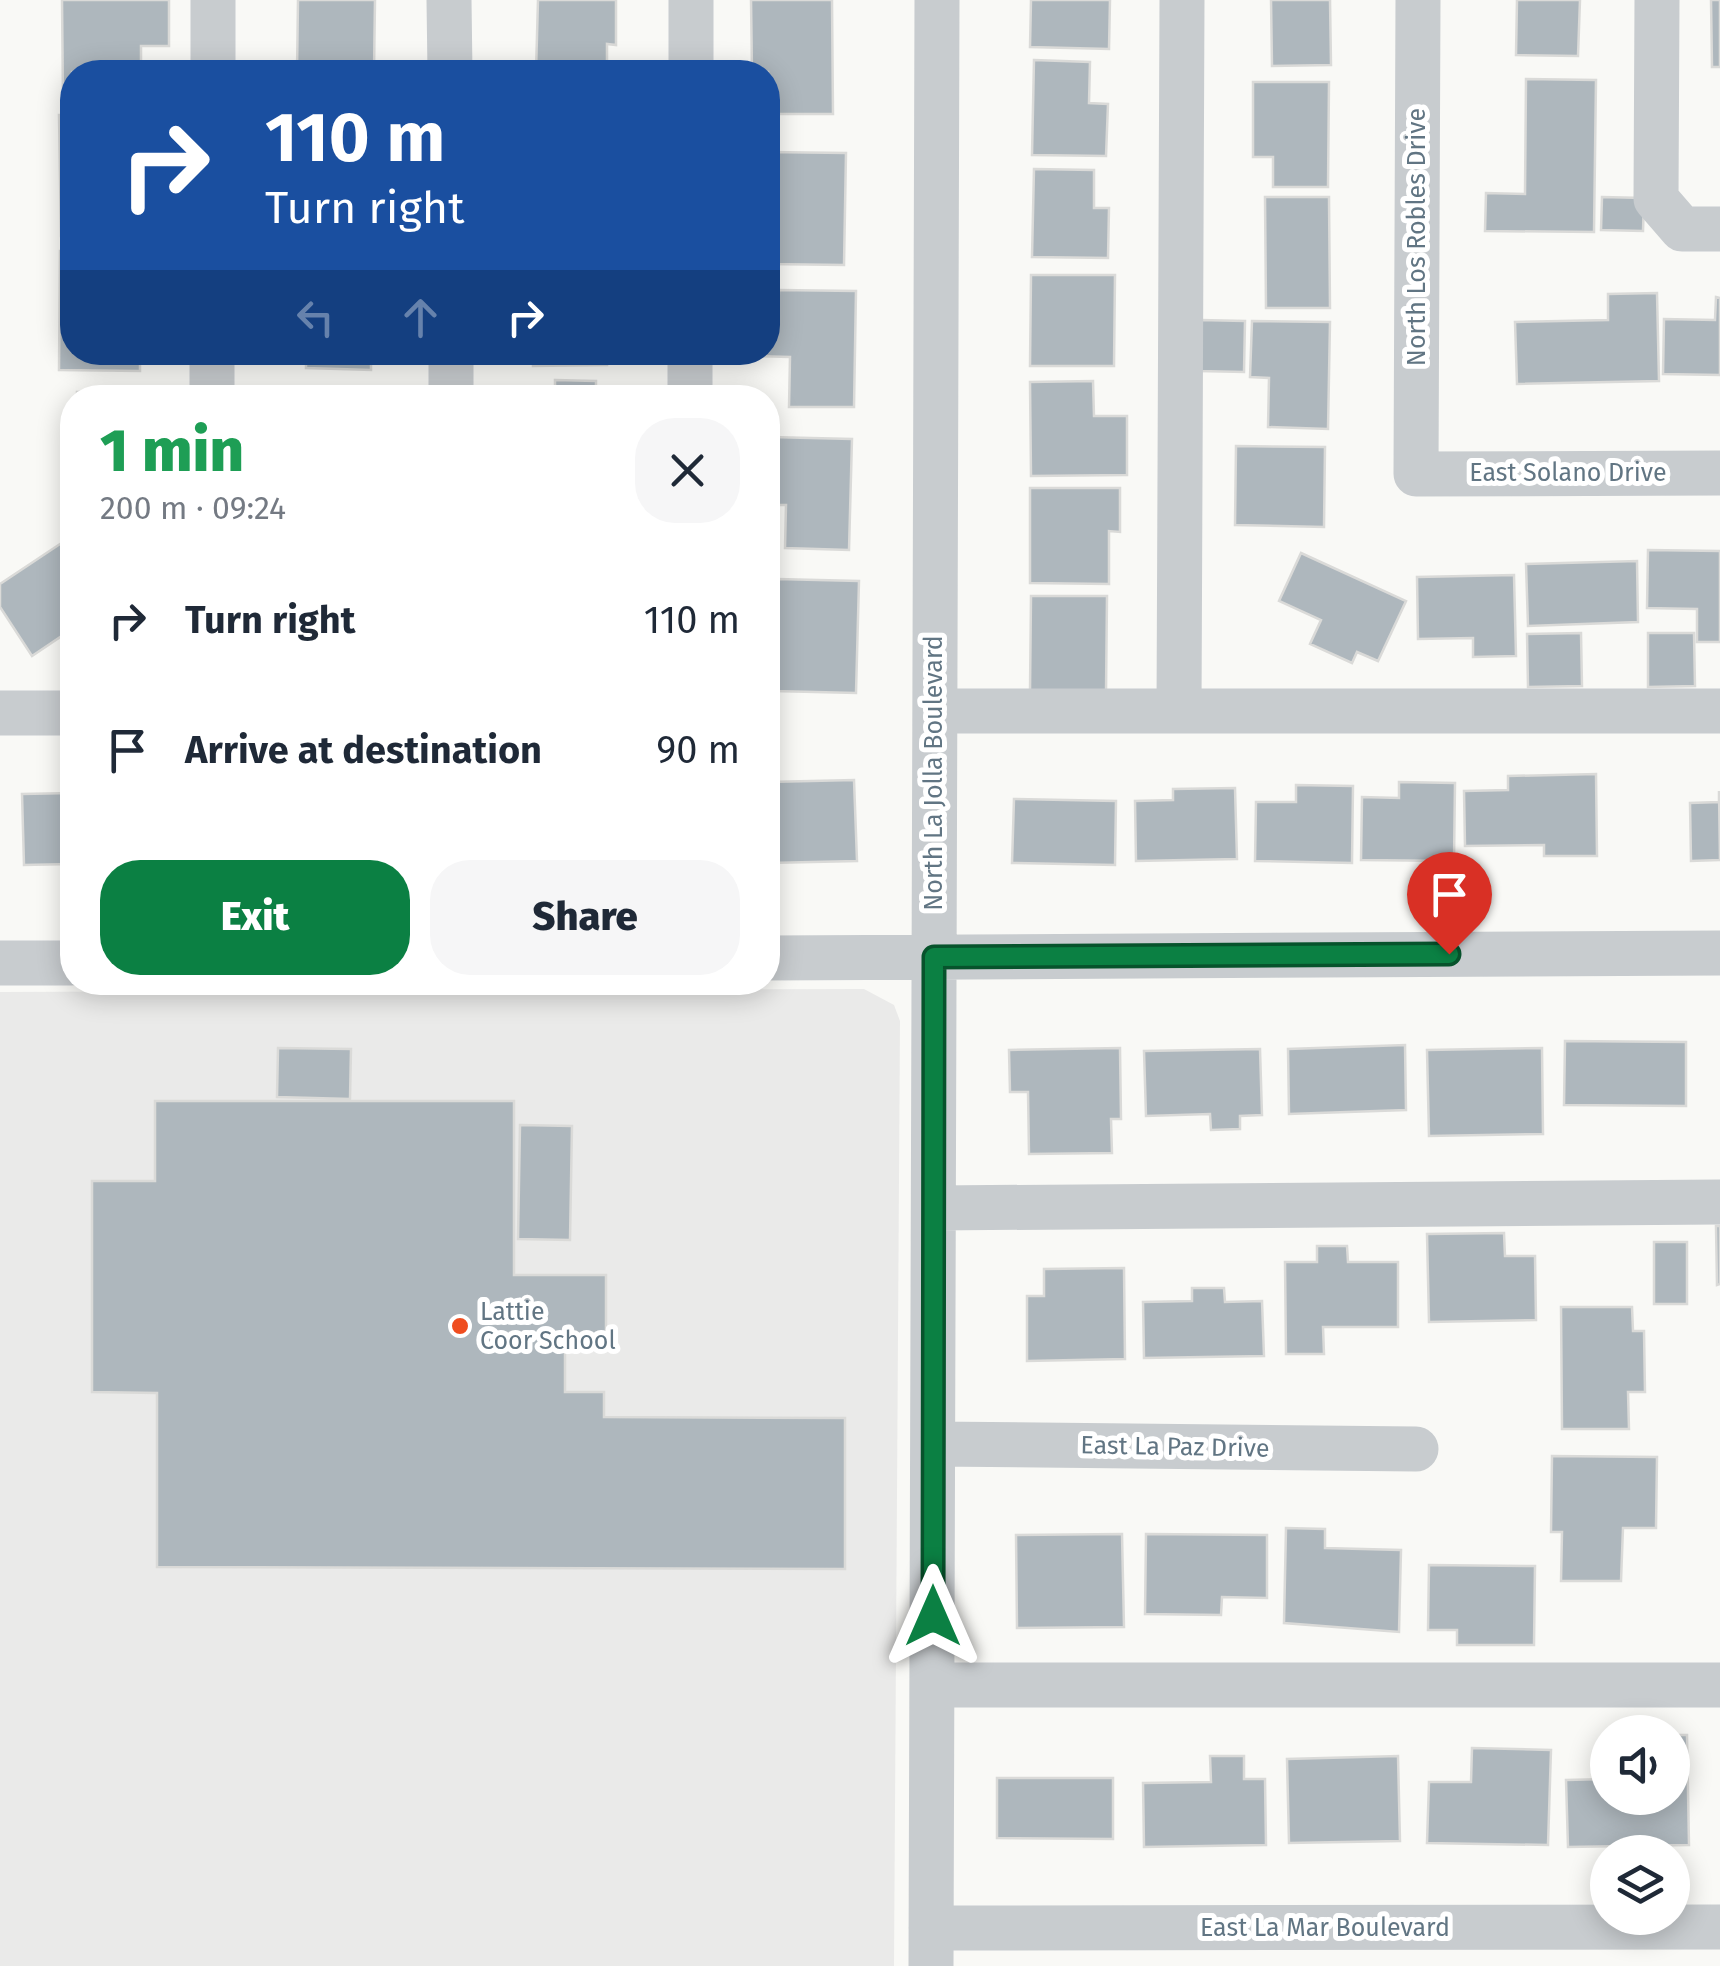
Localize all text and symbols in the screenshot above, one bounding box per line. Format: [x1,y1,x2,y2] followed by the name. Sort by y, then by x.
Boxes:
[265,96,445,180] text: 110 m
[100,100,230,230] icon: right
[1402,108,1432,366] street label: North Los Robles Drive
[265,181,464,235] text: Turn right
[288,290,343,345] icon: left
[393,290,448,345] icon: ahead
[498,290,553,345] icon: right
[100,415,244,487] text: 1 min
[635,418,740,523] button: close
[1469,458,1667,488] street label: East Solano Drive
[100,489,286,527] text: 200 m · 09:24
[100,593,155,648] icon: right
[185,597,355,643] text: Turn right
[644,597,740,643] text: 110 m
[919,635,949,911] street label: North La Jolla Boulevard
[100,723,155,778] icon: arrive
[185,727,542,773] text: Arrive at destination
[656,727,740,773] text: 90 m
[1407,852,1492,955] pin
[100,860,410,975] button: Exit
[430,860,740,975] button: Share
[1422,867,1477,922] icon: arrive
[480,1297,616,1356] place label: Lattie Coor School
[449,1315,471,1337] marker: Lattie Coor School
[1080,1430,1270,1464] street label: East La Paz Drive
[881,1564,985,1668] position arrow
[1590,1715,1690,1935] map controls
[1590,1715,1690,1815] button: sound
[1590,1835,1690,1935] button: layers
[1200,1913,1450,1943] street label: East La Mar Boulevard

